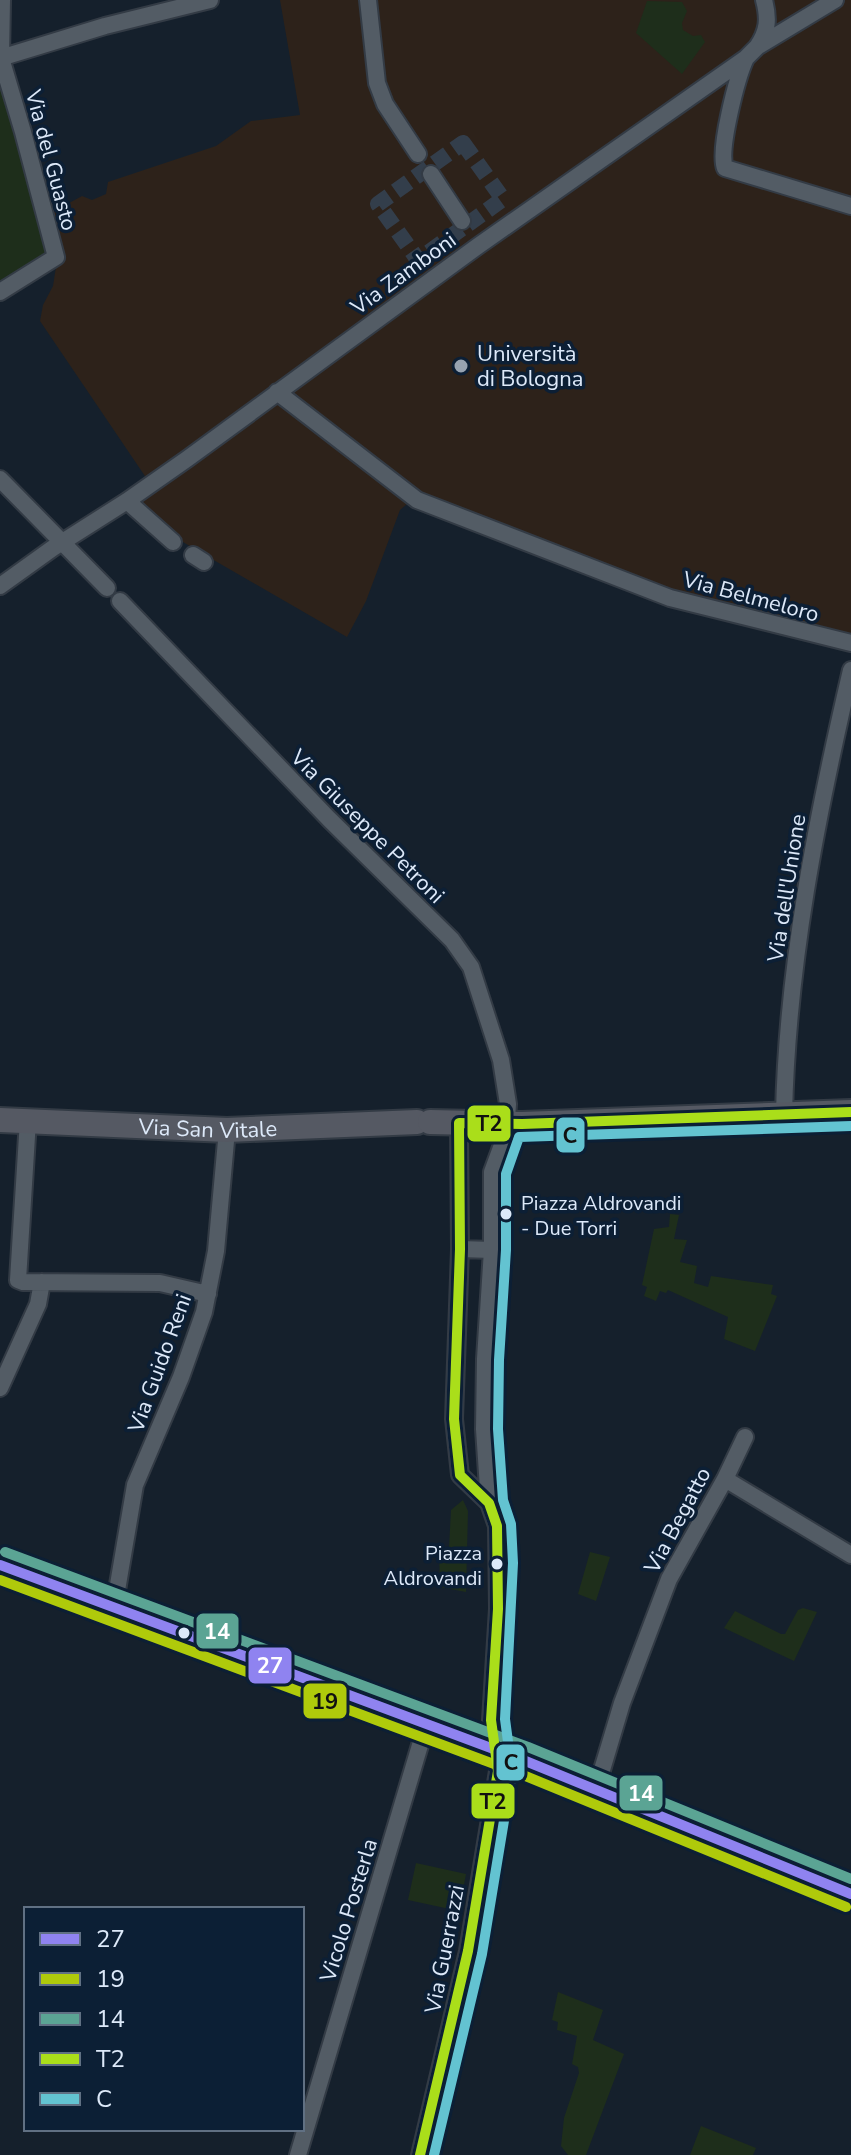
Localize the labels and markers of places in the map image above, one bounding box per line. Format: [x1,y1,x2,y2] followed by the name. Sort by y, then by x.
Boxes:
[477,339,583,394] place label: Università di Bologna
[452,357,470,375] marker: Università di Bologna
[521,1190,682,1242] place label: Piazza Aldrovandi - Due Torri
[498,1206,514,1222] marker: Piazza Aldrovandi - Due Torri
[384,1540,482,1592] place label: Piazza Aldrovandi
[489,1556,505,1572] marker: Piazza Aldrovandi
[176,1625,192,1641] unlabelled marker

